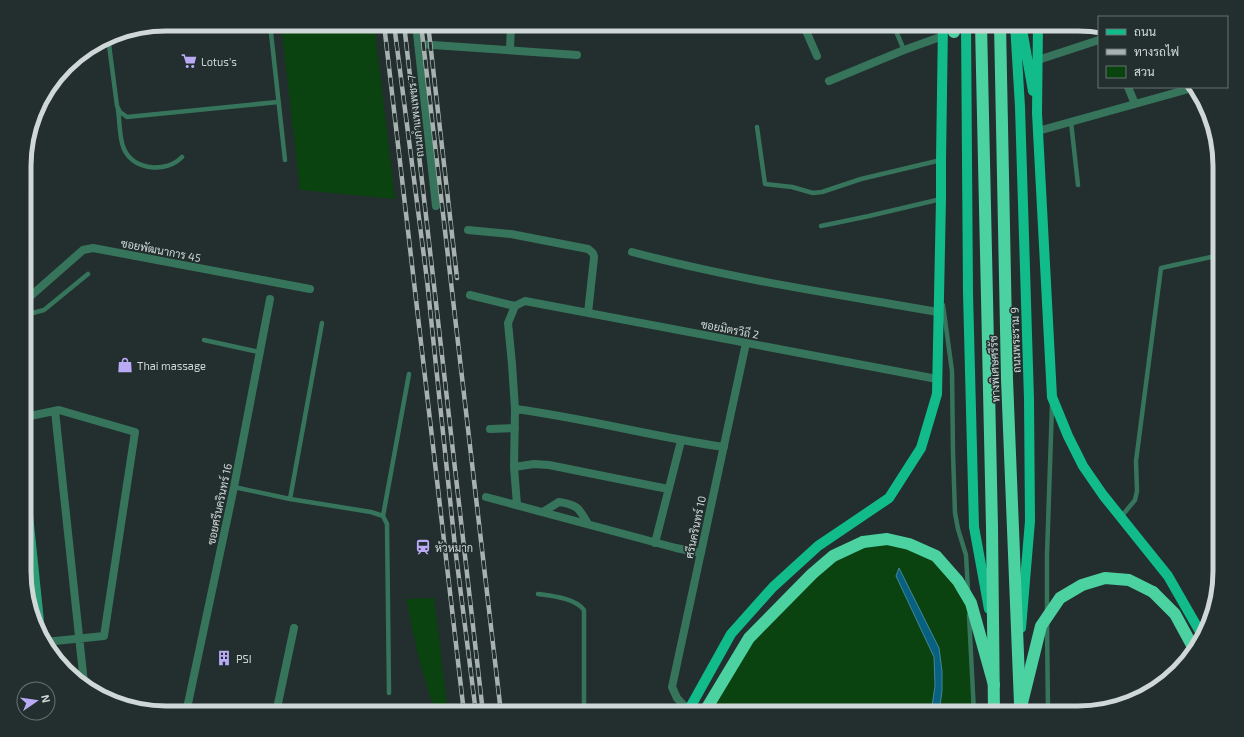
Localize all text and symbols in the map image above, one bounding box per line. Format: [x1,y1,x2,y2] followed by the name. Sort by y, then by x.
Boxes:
[1098,16,1228,88] legend
[1134,24,1157,38] text: ถนน
[1134,44,1179,58] text: ทางรถไฟ
[180,52,198,70] supermarket icon: Lotus's
[201,55,237,68] place label: Lotus's
[1134,64,1155,78] text: สวน
[404,74,426,158] street label: ถนนกำแพงเพชร 7
[120,236,202,264] street label: ซอยพัฒนาการ 45
[1007,307,1023,373] street label: ถนนพระราม 9
[700,316,760,341] street label: ซอยมิตรวิถี 2
[985,335,1002,403] street label: ทางพิเศษศรีรัช
[116,356,134,374] shop icon: Thai massage
[137,359,206,372] place label: Thai massage
[203,462,234,546] street label: ซอยศรีนครินทร์ 16
[681,494,708,560] street label: ศรีนครินทร์ 10
[414,538,432,556] station icon: หัวหมาก
[435,541,473,554] place label: หัวหมาก
[215,649,233,667] building icon: PSI
[236,652,252,665] place label: PSI
[16,681,56,721] north arrow
[39,693,53,704] text: N

